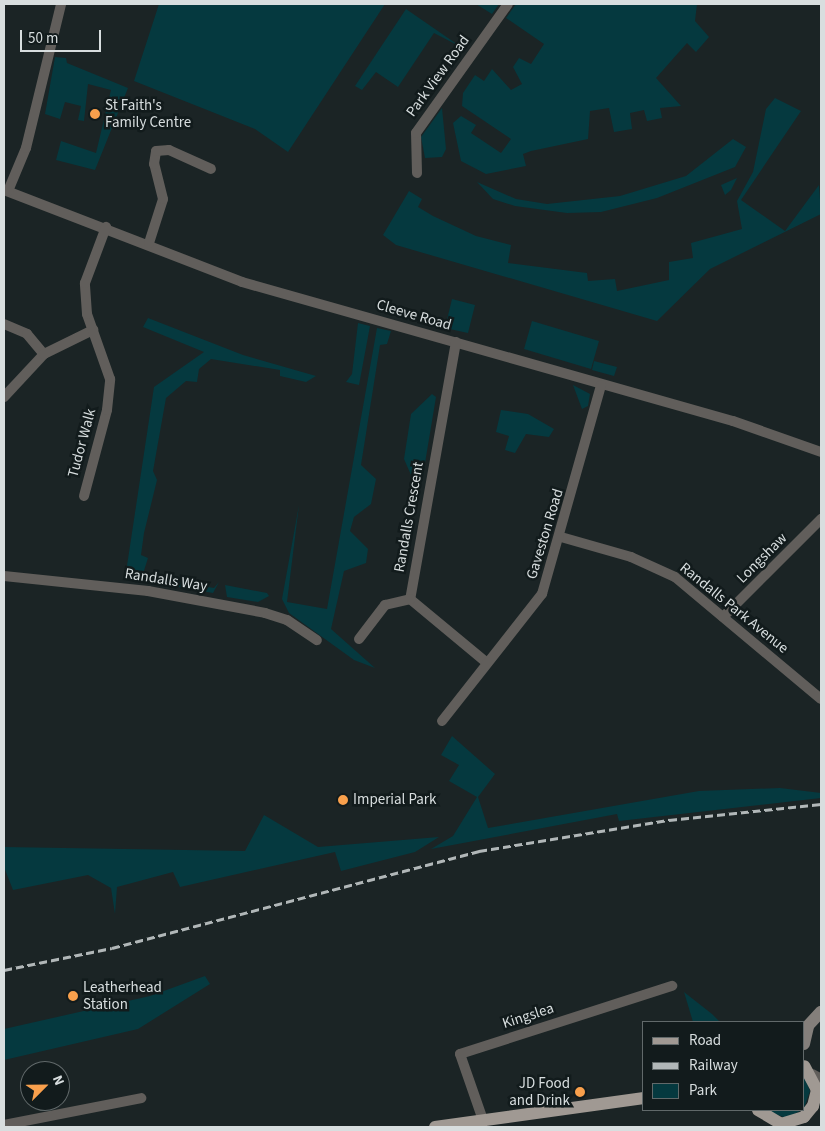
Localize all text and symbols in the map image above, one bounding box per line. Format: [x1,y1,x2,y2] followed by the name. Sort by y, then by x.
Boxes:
[22,20,104,52] scale bar
[28,28,58,49] text: 50 m
[403,32,473,120] street label: Park View Road
[105,96,191,131] place label: St Faith's Family Centre
[89,108,101,120] marker: St Faith's Family Centre
[375,296,453,334] street label: Cleeve Road
[64,407,100,479] street label: Tudor Walk
[390,460,428,574] street label: Randalls Crescent
[523,487,567,581] street label: Gaveston Road
[733,529,791,587] street label: Longshaw
[676,559,792,657] street label: Randalls Park Avenue
[124,565,208,595] street label: Randalls Way
[353,791,436,809] place label: Imperial Park
[337,794,349,806] marker: Imperial Park
[83,978,162,1013] place label: Leatherhead Station
[67,990,79,1002] marker: Leatherhead Station
[500,999,556,1033] street label: Kingslea
[642,1021,805,1111] legend
[689,1030,721,1051] text: Road
[689,1055,738,1076] text: Railway
[20,1061,70,1111] north arrow
[47,1072,69,1089] text: N
[509,1074,570,1109] place label: JD Food and Drink
[689,1080,717,1101] text: Park
[574,1086,586,1098] marker: JD Food and Drink

